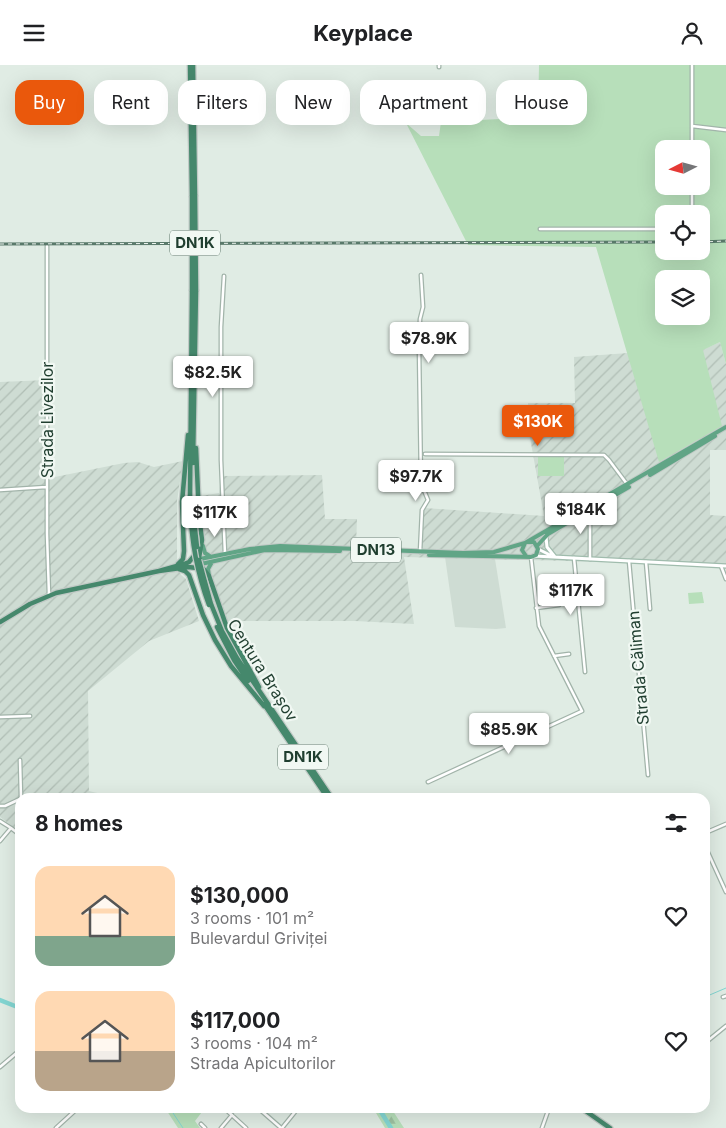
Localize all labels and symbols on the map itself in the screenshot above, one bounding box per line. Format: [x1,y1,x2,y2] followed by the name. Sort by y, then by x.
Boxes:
[655,140,710,195] north arrow
[170,231,220,255] road number: DN1K
[388,321,470,364] pin: $78.9K
[172,355,254,398] pin: $82.5K
[37,362,57,478] street label: Strada Livezilor
[503,405,573,447] pin: $130K
[375,459,457,502] pin: $97.7K
[546,493,616,535] pin: $184K
[180,495,250,538] pin: $117K
[351,537,401,563] road number: DN13
[536,573,606,616] pin: $117K
[623,610,653,726] street label: Strada Căliman
[224,615,302,725] street label: Centura Brașov
[468,713,550,755] pin: $85.9K
[278,745,328,769] road number: DN1K

